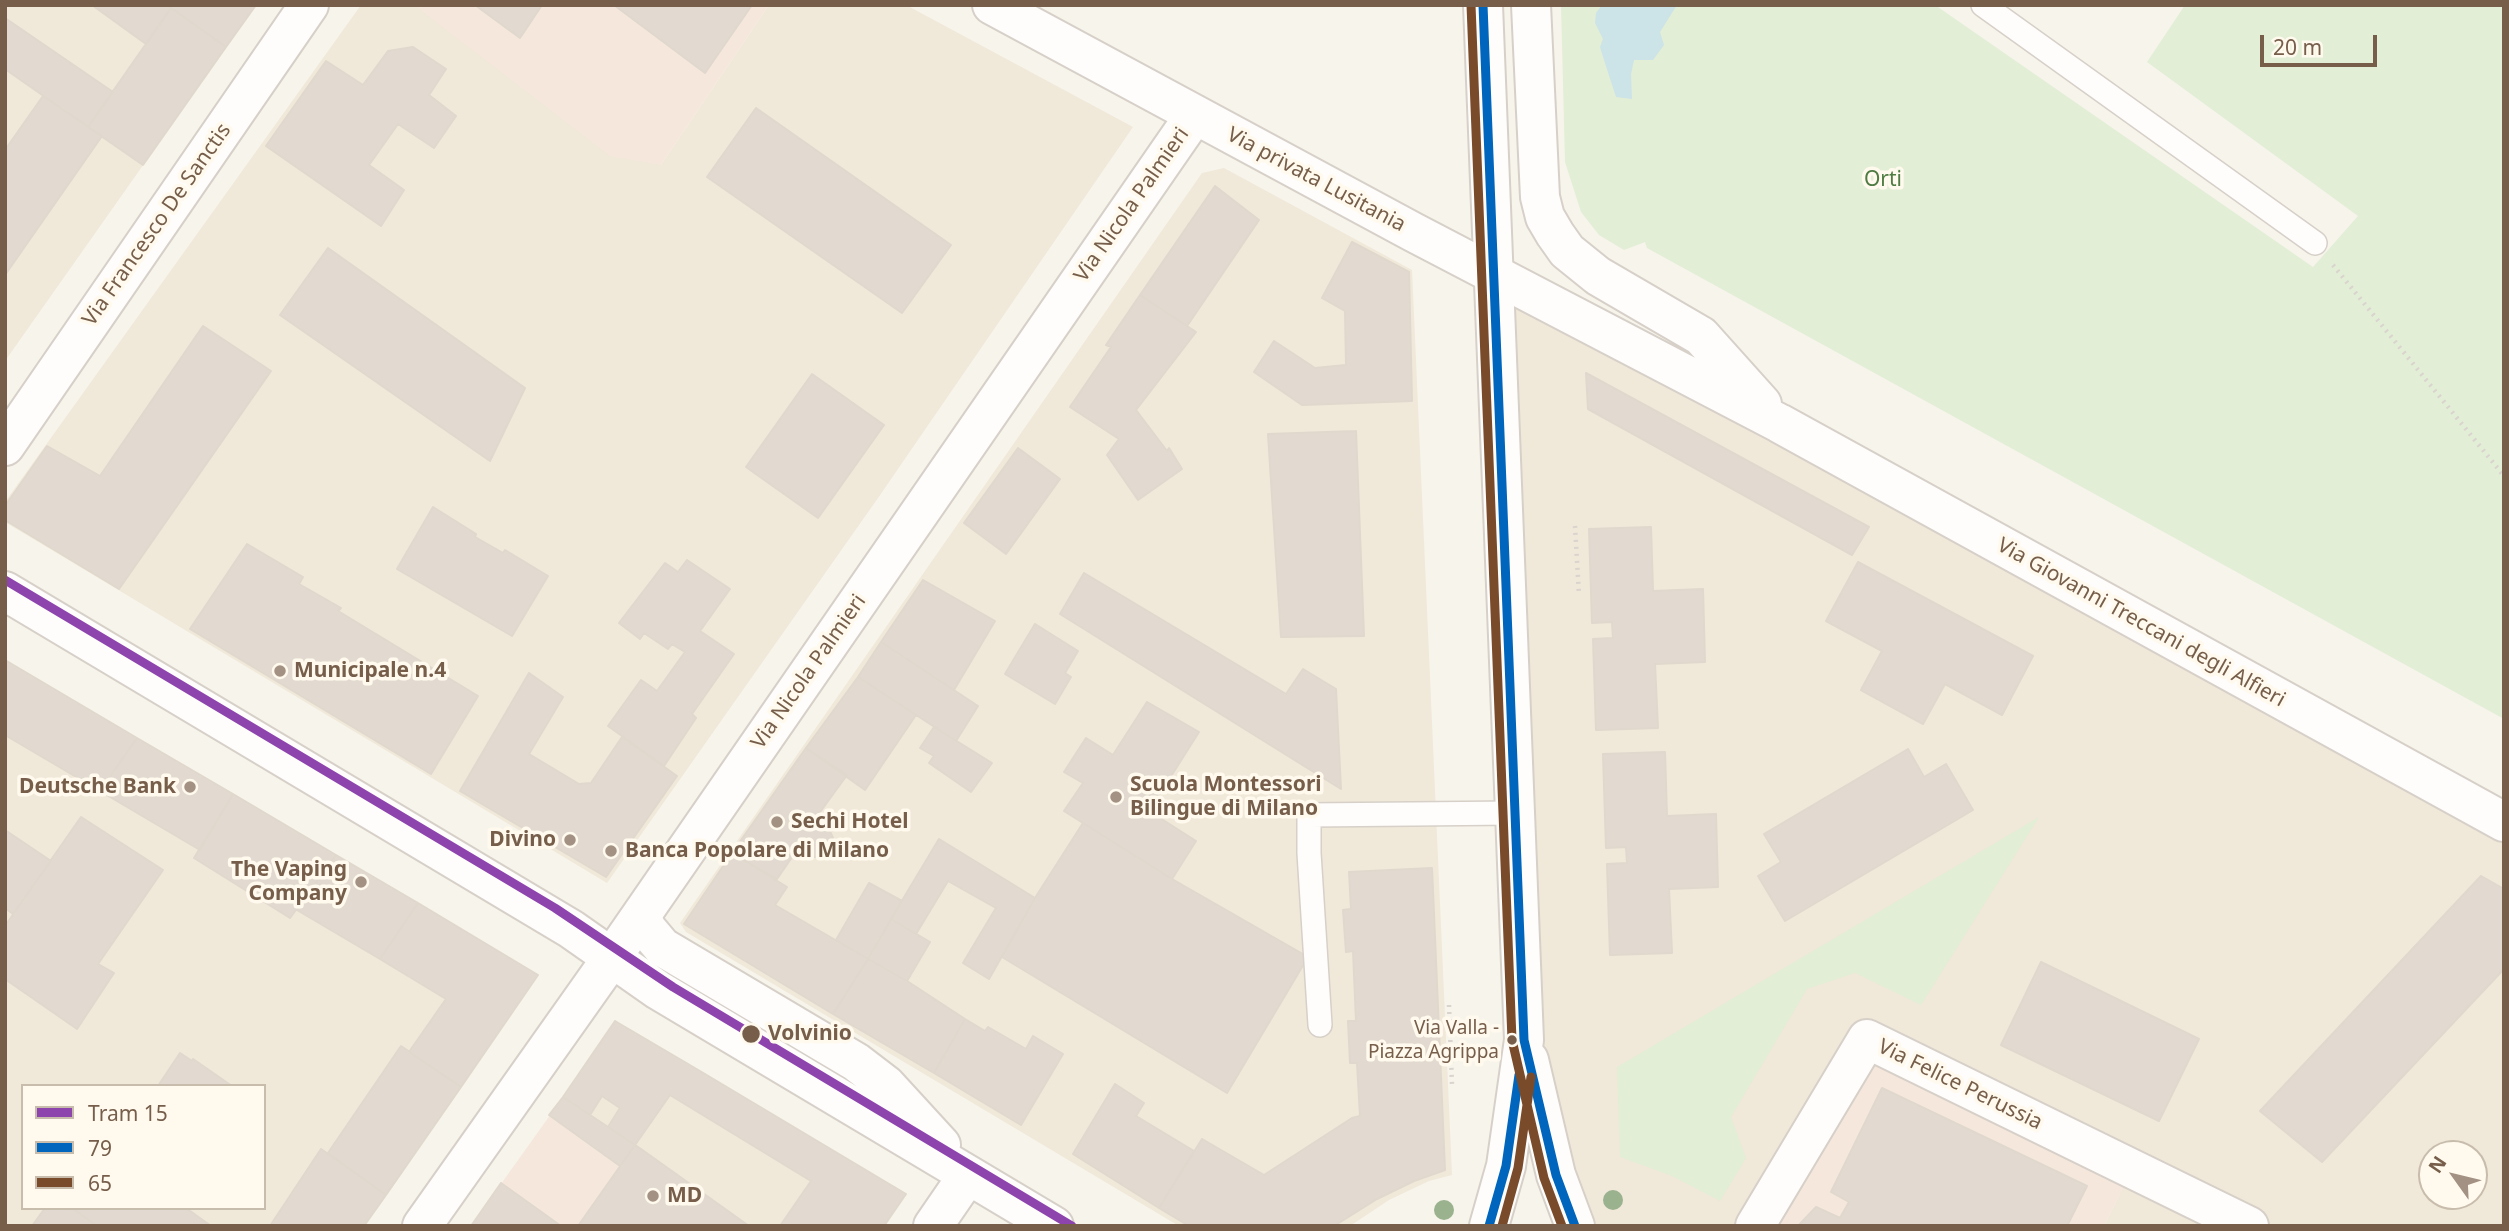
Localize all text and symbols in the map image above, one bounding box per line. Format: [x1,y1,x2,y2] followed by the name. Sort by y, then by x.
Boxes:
[2264,21,2381,65] scale bar
[2273,33,2322,61] text: 20 m
[77,119,237,331] street label: Via Francesco De Sanctis
[1222,122,1410,238] street label: Via privata Lusitania
[1069,123,1195,287] street label: Via Nicola Palmieri
[1864,167,1902,193] park label: Orti
[1993,533,2289,713] street label: Via Giovanni Treccani degli Alfieri
[746,590,872,754] street label: Via Nicola Palmieri
[294,658,446,684] place label: Municipale n.4
[272,663,288,679] marker: Municipale n.4
[1130,772,1322,822] place label: Scuola Montessori Bilingue di Milano
[19,774,176,800] place label: Deutsche Bank
[182,779,198,795] marker: Deutsche Bank
[1108,789,1124,805] marker: Scuola Montessori Bilingue di Milano
[791,809,908,835] place label: Sechi Hotel
[769,814,785,830] marker: Sechi Hotel
[489,827,556,853] place label: Divino
[562,832,578,848] marker: Divino
[625,838,889,864] place label: Banca Popolare di Milano
[603,843,619,859] marker: Banca Popolare di Milano
[231,857,347,907] place label: The Vaping Company
[353,874,369,890] marker: The Vaping Company
[1368,1018,1499,1062] place label: Via Valla - Piazza Agrippa
[768,1021,852,1047] place label: Volvinio
[740,1023,762,1045] marker: Volvinio
[1505,1033,1519,1047] marker: Via Valla - Piazza Agrippa
[1874,1034,2046,1136] street label: Via Felice Perussia
[21,1084,266,1210] legend
[88,1099,168,1127] text: Tram 15
[88,1134,112,1162] text: 79
[2418,1140,2488,1210] north arrow
[2422,1151,2452,1178] text: N
[88,1169,112,1197] text: 65
[667,1183,702,1209] place label: MD
[645,1188,661,1204] marker: MD

